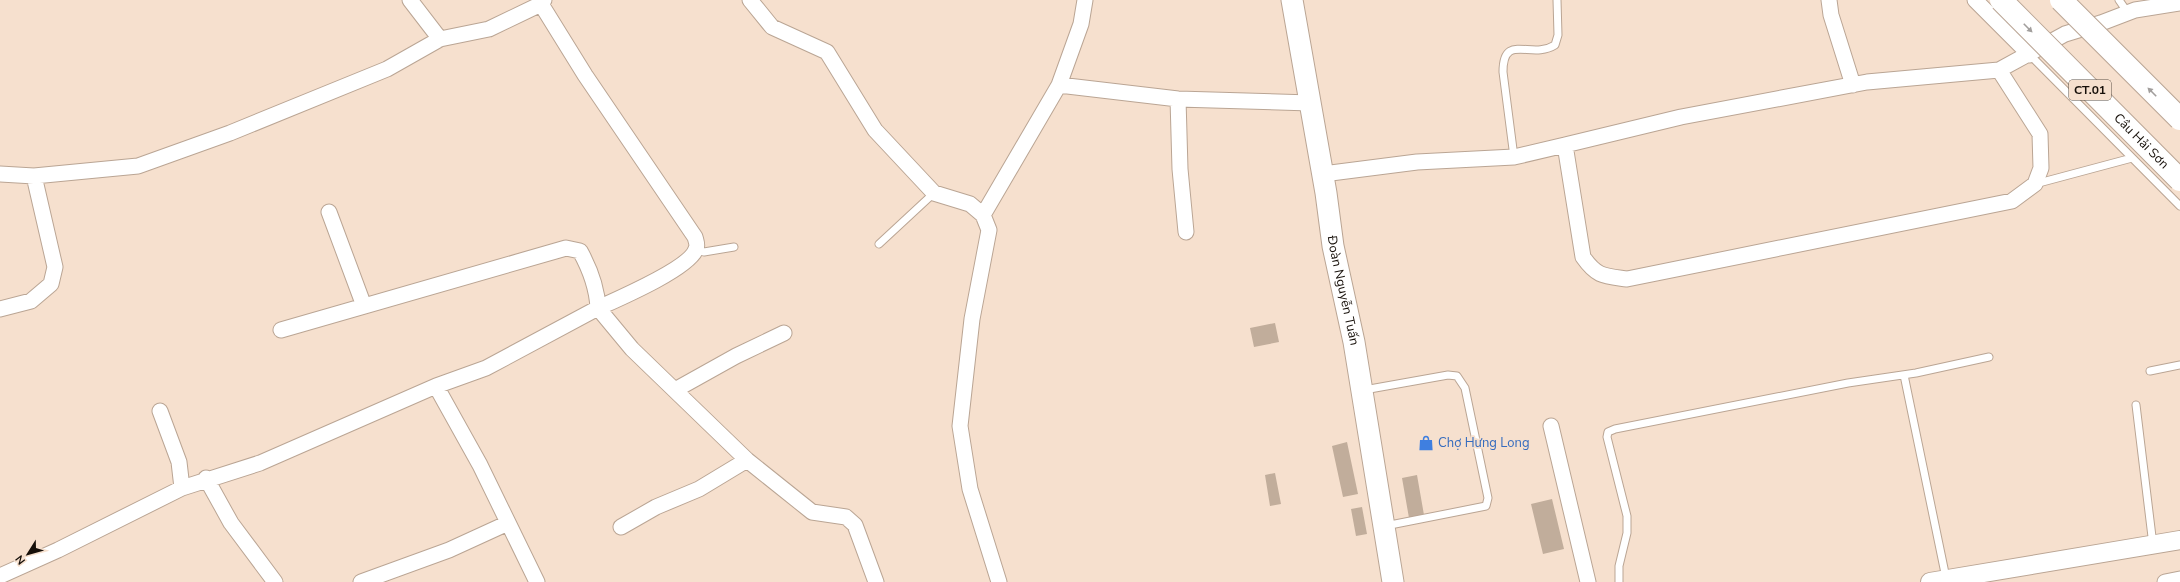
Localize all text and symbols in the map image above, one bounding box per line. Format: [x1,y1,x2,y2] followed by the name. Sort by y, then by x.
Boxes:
[2023,23,2033,33] one-way arrow
[2069,80,2111,100] road number: CT.01
[2148,87,2157,97] one-way arrow
[2110,109,2173,173] street label: Cầu Hải Sơn
[1323,234,1363,347] street label: Đoàn Nguyễn Tuấn
[1417,434,1435,452] shop icon: Chợ Hưng Long
[1438,434,1530,452] place label: Chợ Hưng Long
[8,534,48,574] north arrow
[12,552,29,568] text: N

